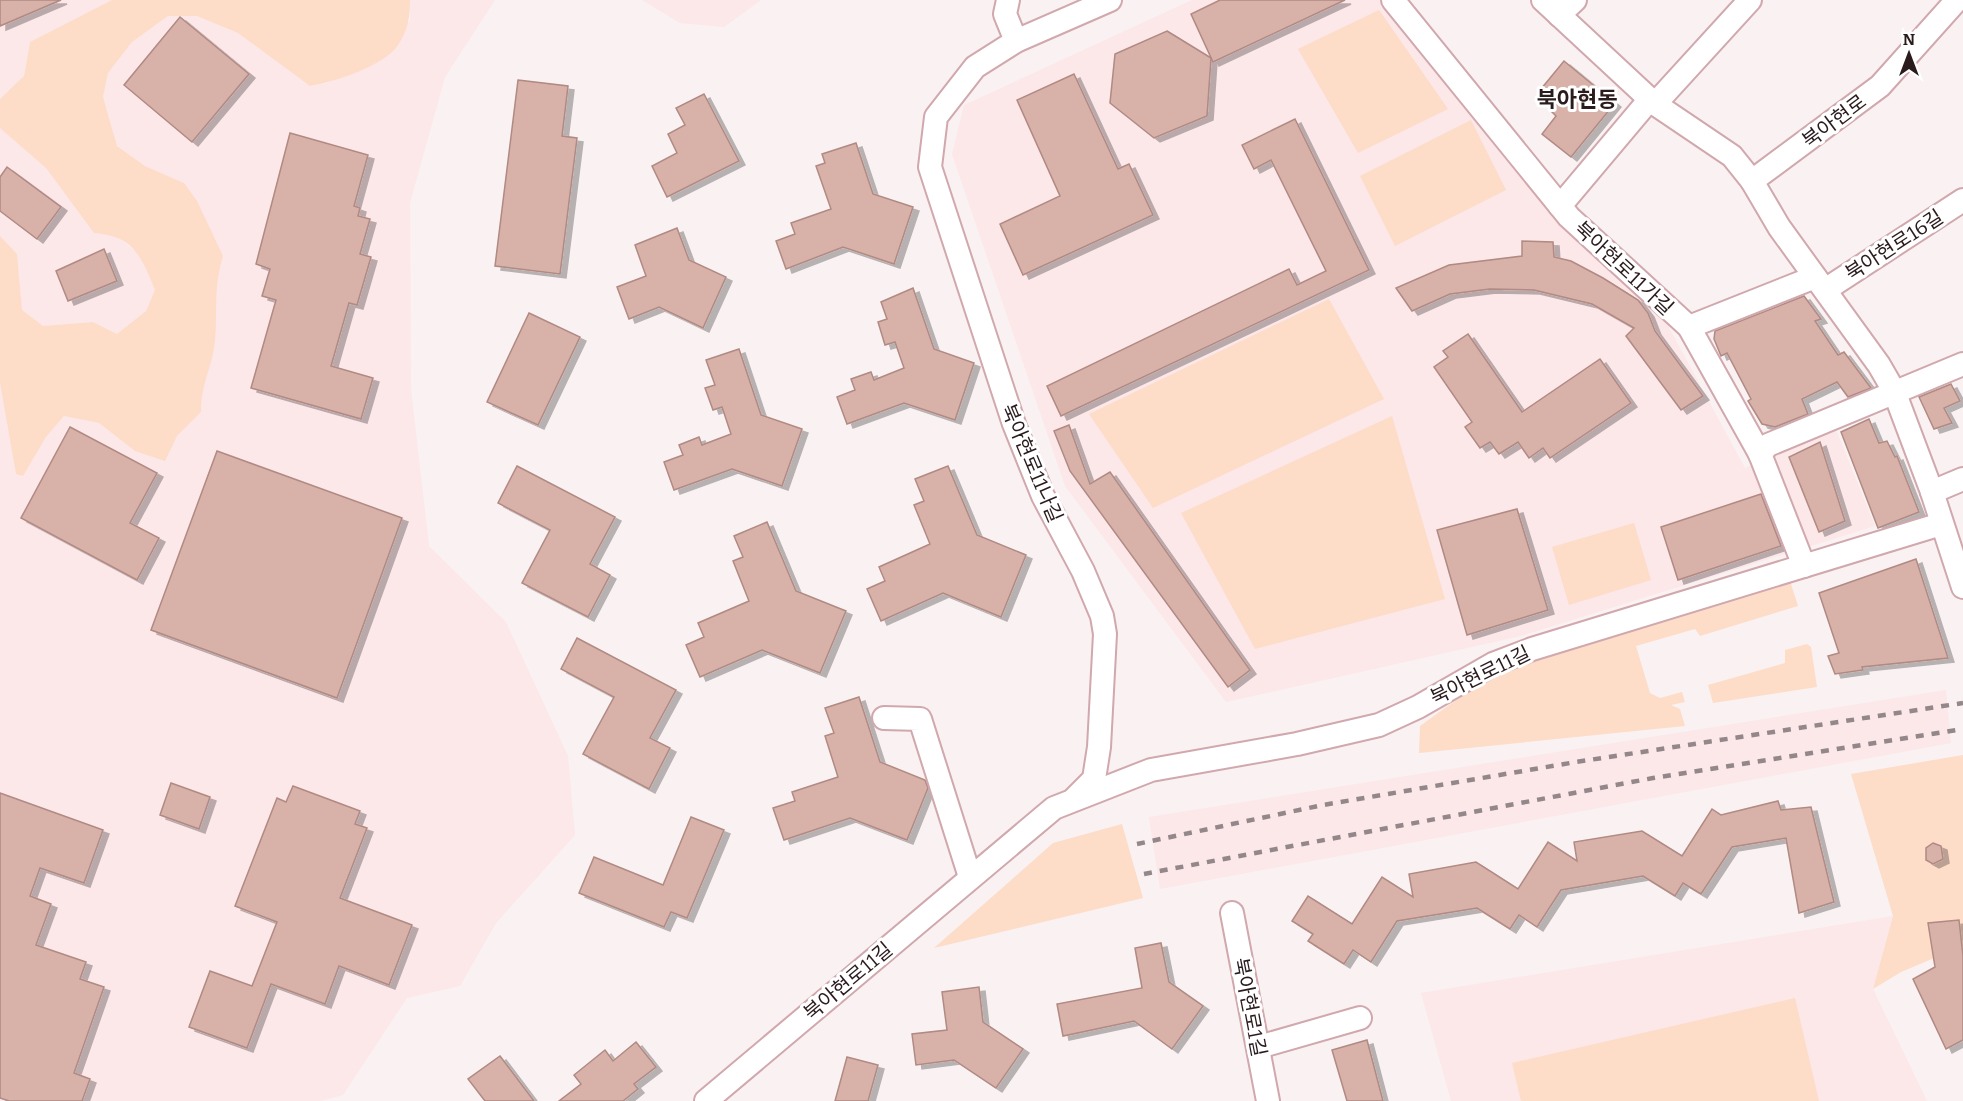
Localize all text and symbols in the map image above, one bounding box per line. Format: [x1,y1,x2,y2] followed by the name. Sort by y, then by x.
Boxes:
[1879,24,1939,84] north arrow
[1903,30,1915,49] text: N
[1537,86,1617,113] district label: 북아현동
[1797,89,1871,153] street label: 북아현로
[1841,204,1947,286] street label: 북아현로16길
[1570,216,1678,320] street label: 북아현로11가길
[996,400,1068,526] street label: 북아현로11나길
[1426,640,1534,710] street label: 북아현로11길
[799,937,897,1025] street label: 북아현로11길
[1229,956,1271,1058] street label: 북아현로1길

